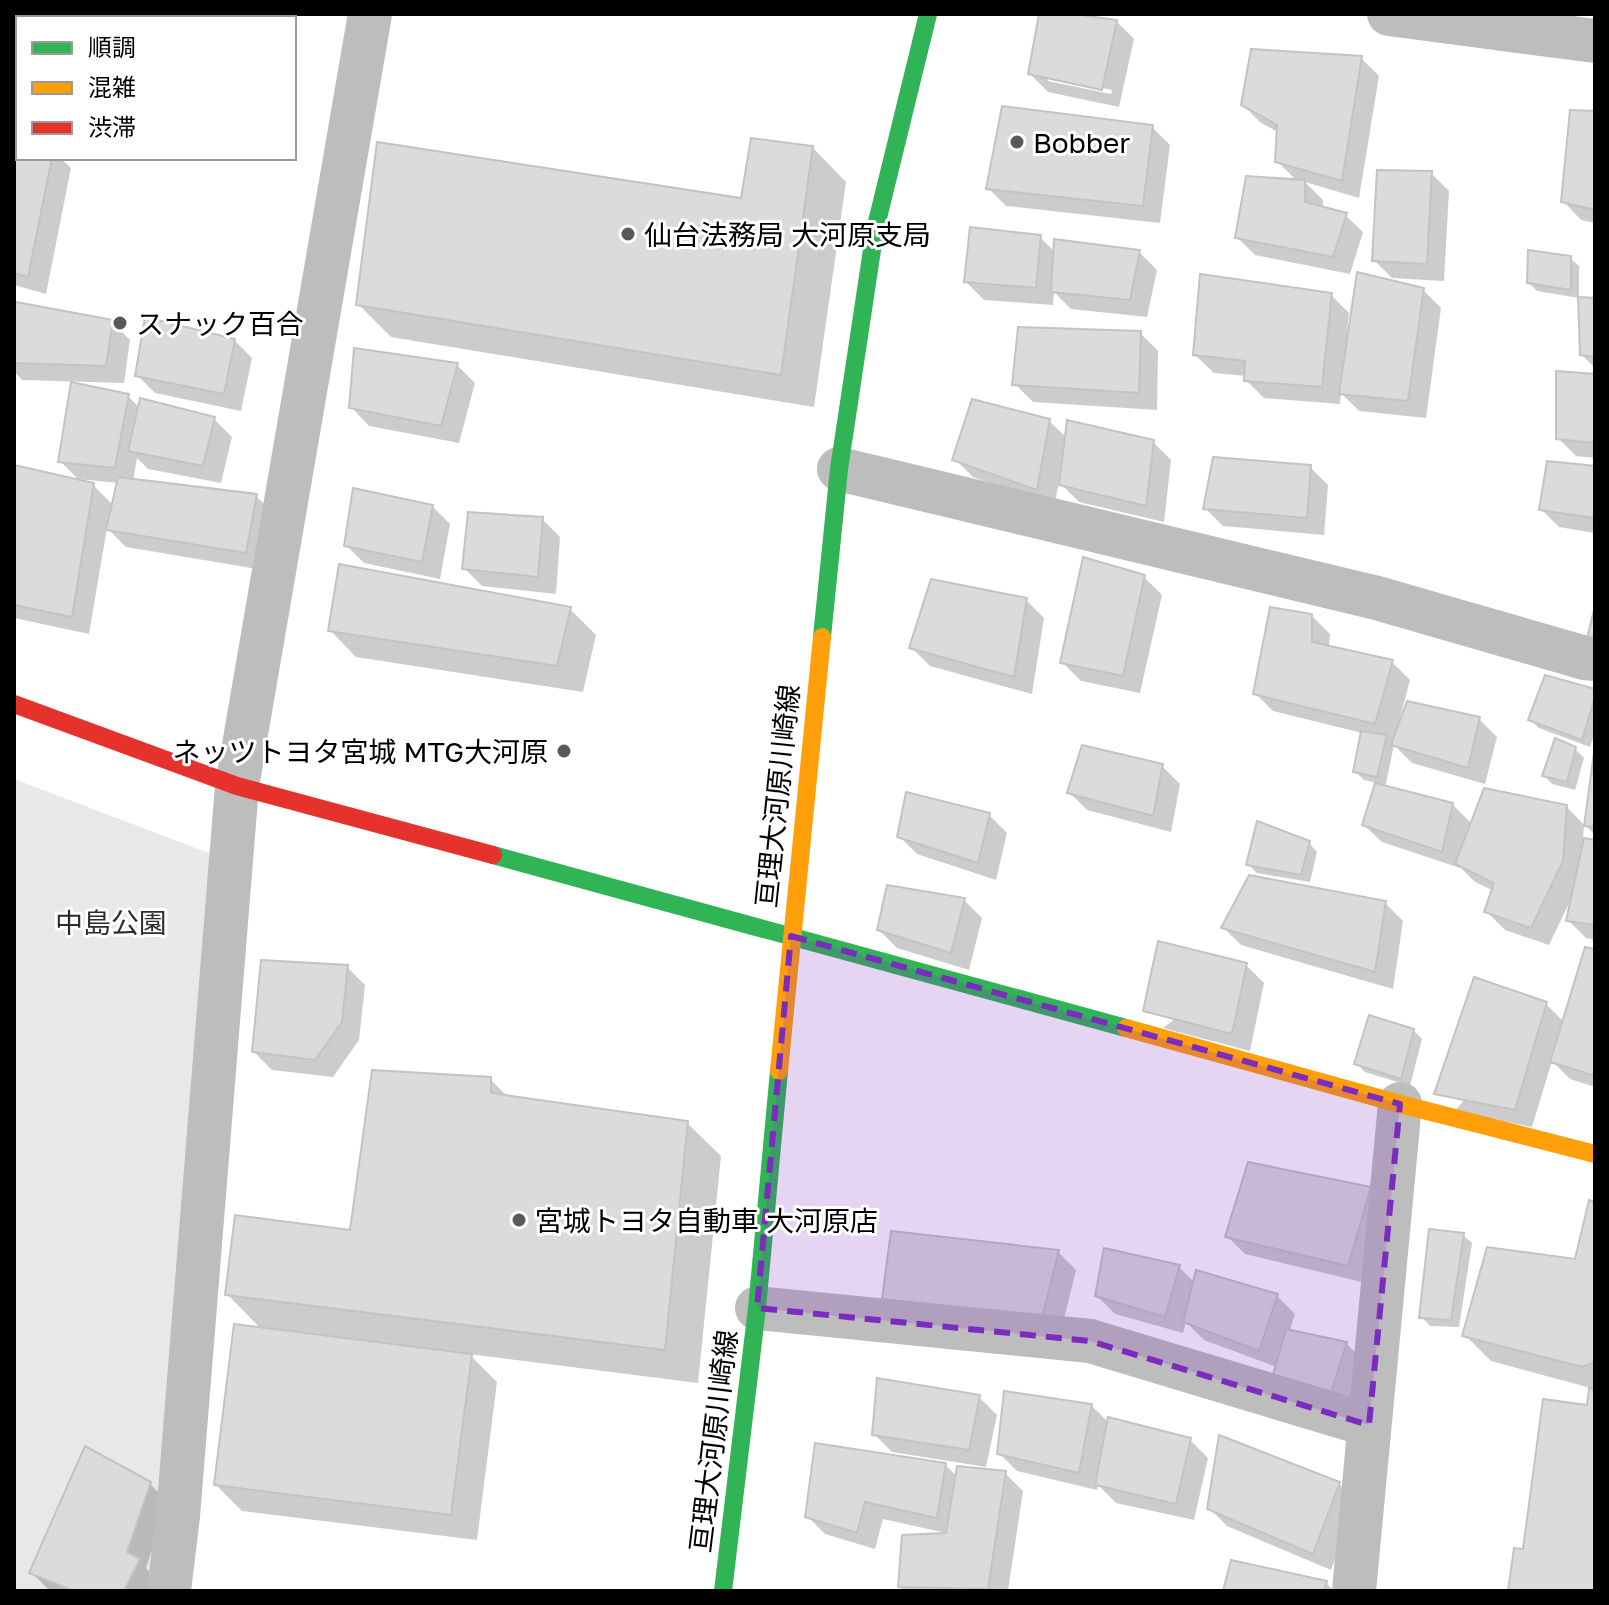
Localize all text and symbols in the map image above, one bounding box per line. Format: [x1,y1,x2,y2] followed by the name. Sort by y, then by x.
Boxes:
[16,16,296,160] legend
[88,32,136,61] text: 順調
[88,72,136,101] text: 混雑
[88,112,136,141] text: 渋滞
[1033,126,1130,159] place label: Bobber
[1008,133,1026,151] marker: Bobber
[644,218,931,251] place label: 仙台法務局 大河原支局
[619,225,637,243] marker: 仙台法務局 大河原支局
[136,307,304,340] place label: スナック百合
[111,314,129,332] marker: スナック百合
[749,683,805,909] street label: 亘理大河原川崎線
[172,735,548,768] place label: ネッツトヨタ宮城 MTG大河原
[555,742,573,760] marker: ネッツトヨタ宮城 MTG大河原
[55,906,167,939] park label: 中島公園
[535,1204,878,1237] place label: 宮城トヨタ自動車 大河原店
[510,1211,528,1229] marker: 宮城トヨタ自動車 大河原店
[683,1328,743,1554] street label: 亘理大河原川崎線

